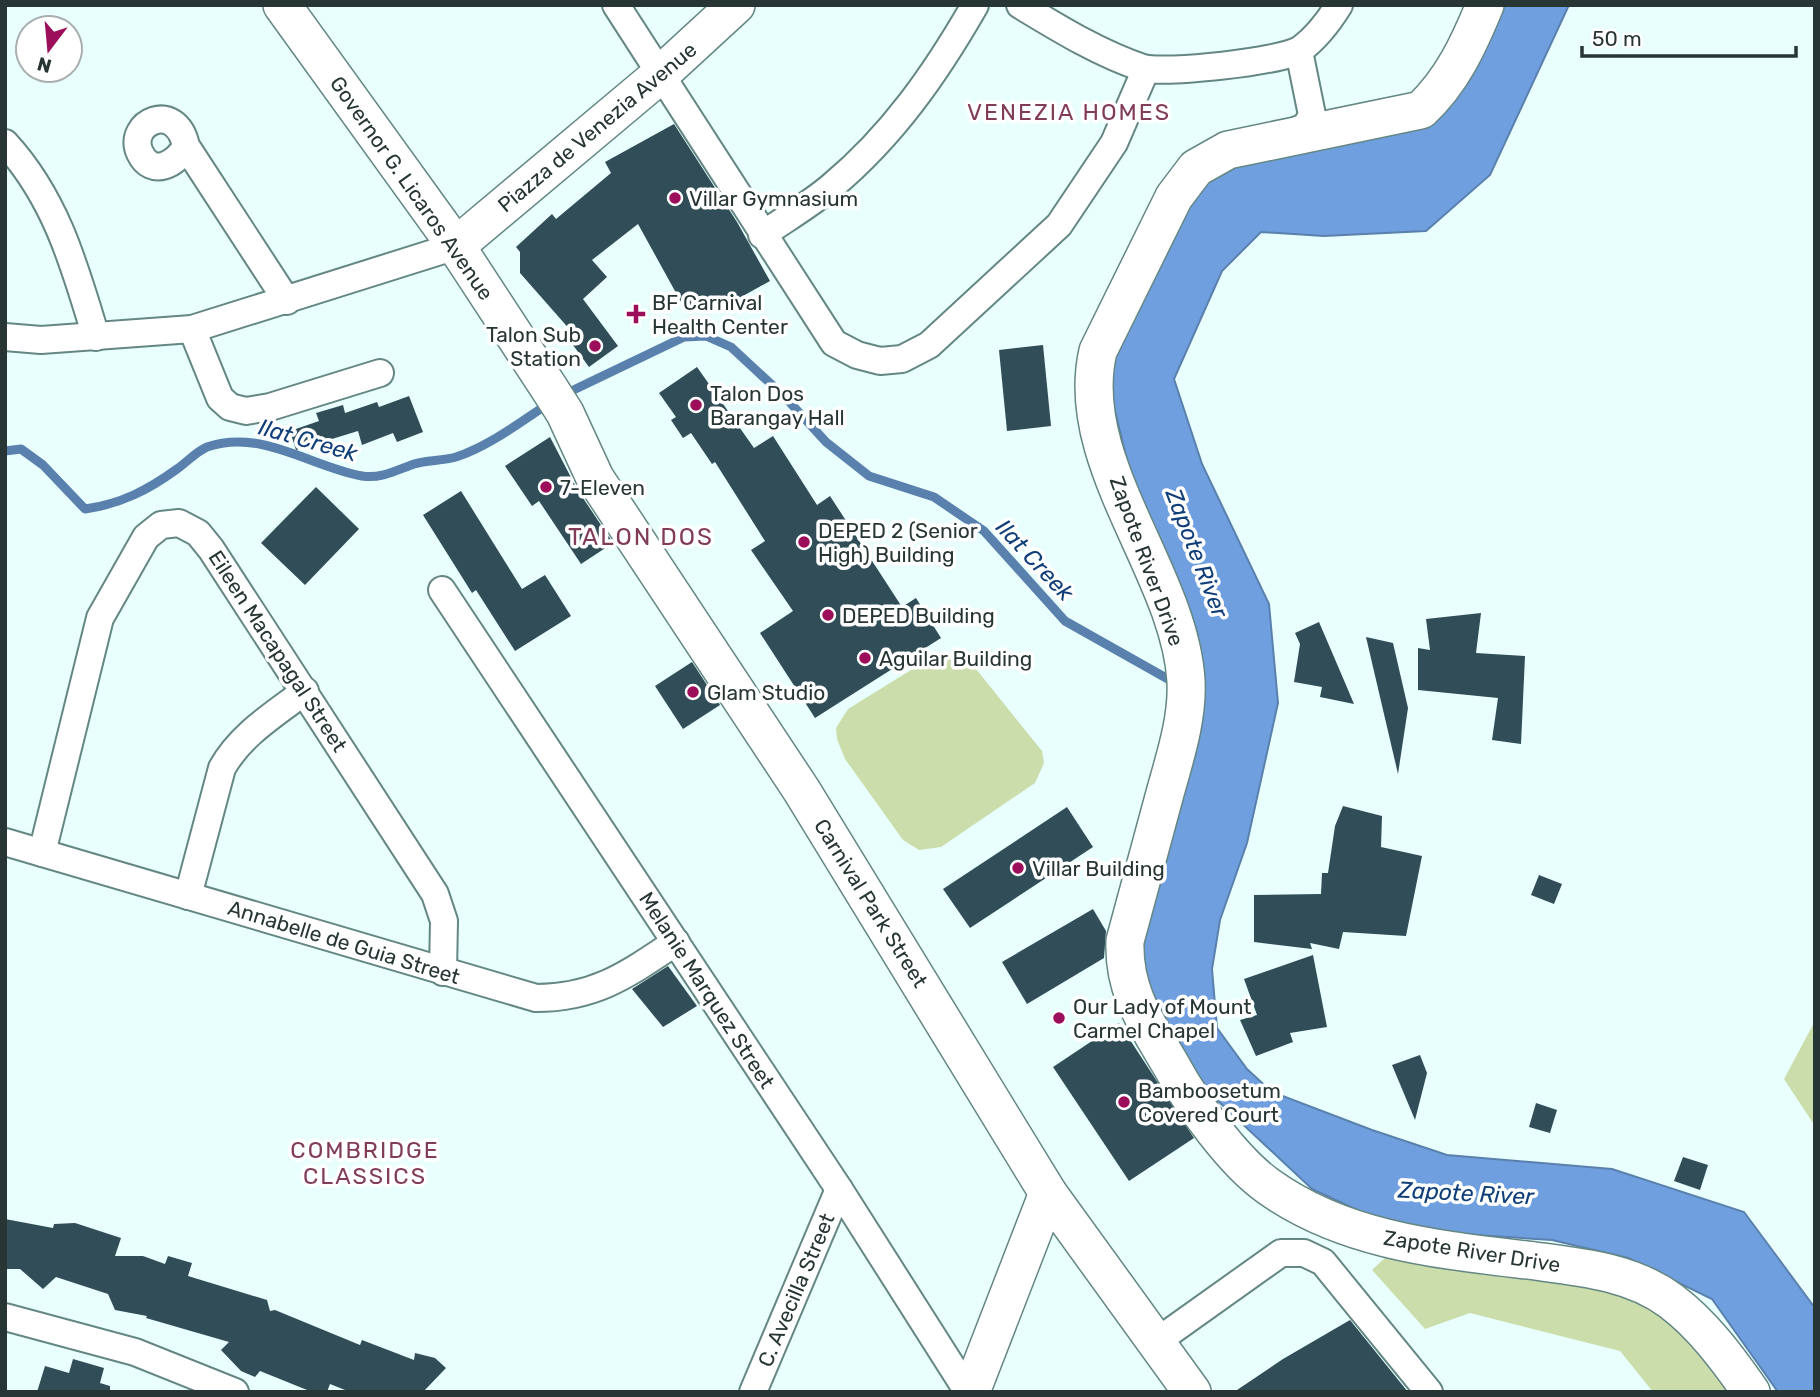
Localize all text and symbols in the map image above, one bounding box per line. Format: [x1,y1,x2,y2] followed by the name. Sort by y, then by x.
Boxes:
[14,14,84,84] north arrow
[1582,14,1796,58] scale bar
[1592,26,1642,51] text: 50 m
[493,37,701,217] street label: Piazza de Venezia Avenue
[35,52,54,78] text: N
[325,71,499,305] street label: Governor G. Licaros Avenue
[967,98,1171,126] district label: VENEZIA HOMES
[689,186,858,211] place label: Villar Gymnasium
[667,190,683,206] marker: Villar Gymnasium
[652,290,788,339] place label: BF Carnival Health Center
[626,304,646,324] marker: BF Carnival Health Center
[486,322,581,371] place label: Talon Sub Station
[587,338,603,354] marker: Talon Sub Station
[710,381,845,430] place label: Talon Dos Barangay Hall
[688,397,704,413] marker: Talon Dos Barangay Hall
[255,413,362,468] water label: Ilat Creek
[1105,473,1189,649] street label: Zapote River Drive
[560,475,645,500] place label: 7-Eleven
[538,479,554,495] marker: 7-Eleven
[1159,484,1235,623] water label: Zapote River
[990,513,1081,607] water label: Ilat Creek
[818,518,978,567] place label: DEPED 2 (Senior High) Building
[568,523,714,551] district label: TALON DOS
[796,534,812,550] marker: DEPED 2 (Senior High) Building
[204,546,352,756] street label: Eileen Macapagal Street
[842,603,995,628] place label: DEPED Building
[820,607,836,623] marker: DEPED Building
[879,646,1032,671] place label: Aguilar Building
[857,650,873,666] marker: Aguilar Building
[707,680,825,705] place label: Glam Studio
[685,684,701,700] marker: Glam Studio
[809,814,933,992] street label: Carnival Park Street
[1032,856,1165,881] place label: Villar Building
[1010,860,1026,876] marker: Villar Building
[634,887,780,1093] street label: Melanie Marquez Street
[225,895,463,989] street label: Annabelle de Guia Street
[1073,994,1251,1043] place label: Our Lady of Mount Carmel Chapel
[1051,1010,1067,1026] marker: Our Lady of Mount Carmel Chapel
[1138,1078,1281,1127] place label: Bamboosetum Covered Court
[1116,1094,1132,1110] marker: Bamboosetum Covered Court
[290,1136,440,1190] district label: COMBRIDGE CLASSICS
[1396,1175,1536,1211] water label: Zapote River
[752,1209,840,1371] street label: C. Avecilla Street
[1382,1225,1562,1277] street label: Zapote River Drive

